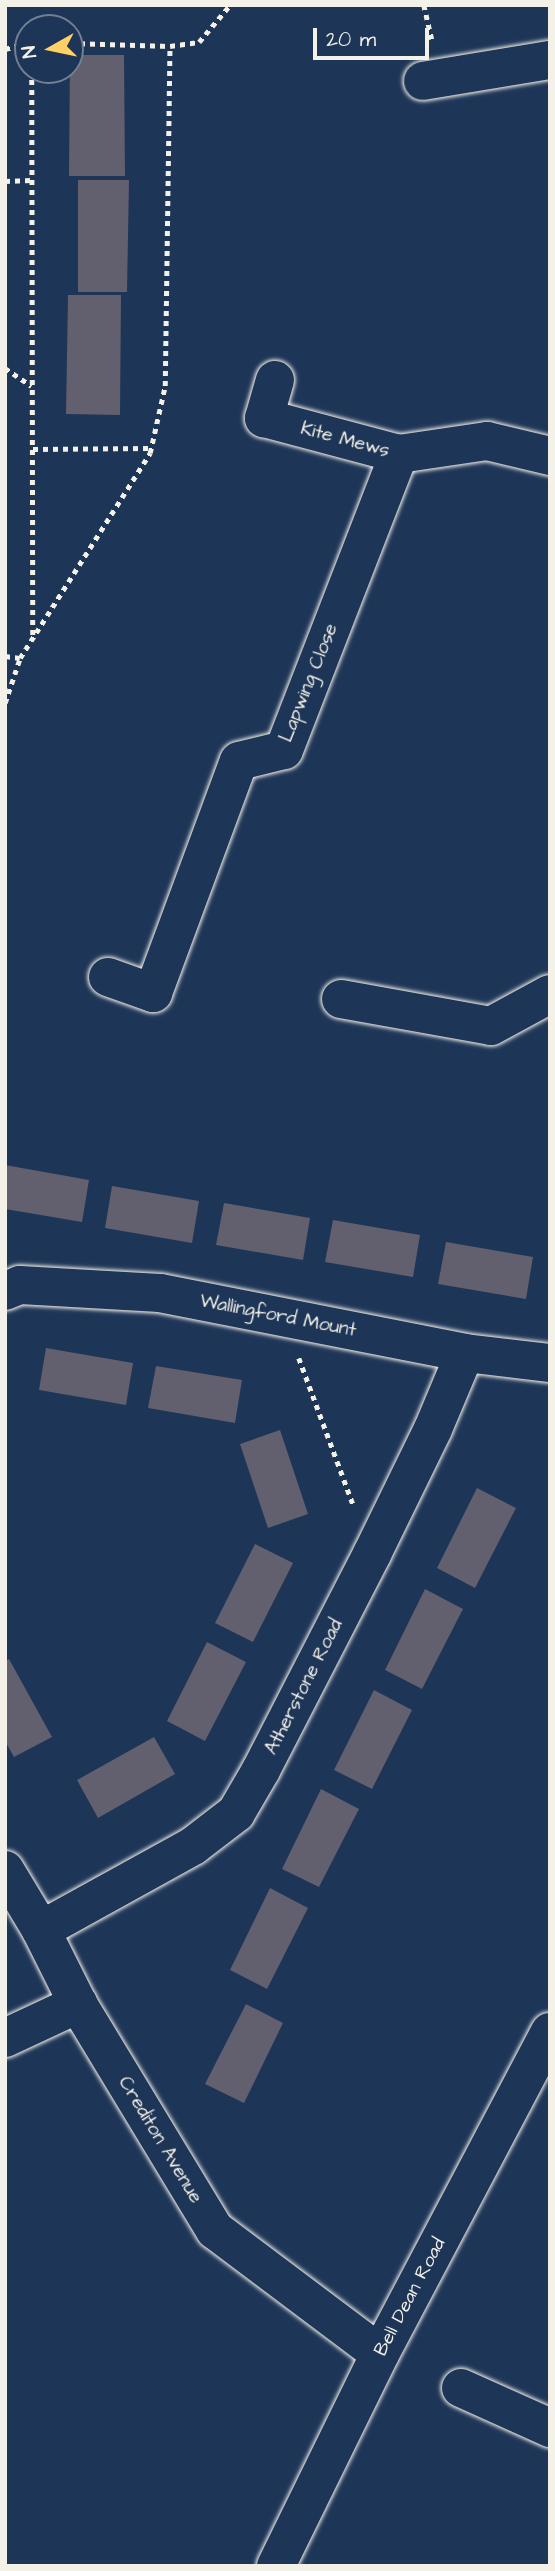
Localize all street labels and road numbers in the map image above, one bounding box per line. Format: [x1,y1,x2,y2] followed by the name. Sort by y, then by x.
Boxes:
[298,417,392,463] street label: Kite Mews
[275,621,343,745] street label: Lapwing Close
[198,1290,358,1342] street label: Wallingford Mount
[260,1615,348,1759] street label: Atherstone Road
[113,2072,207,2208] street label: Crediton Avenue
[369,2234,451,2360] street label: Bell Dean Road

